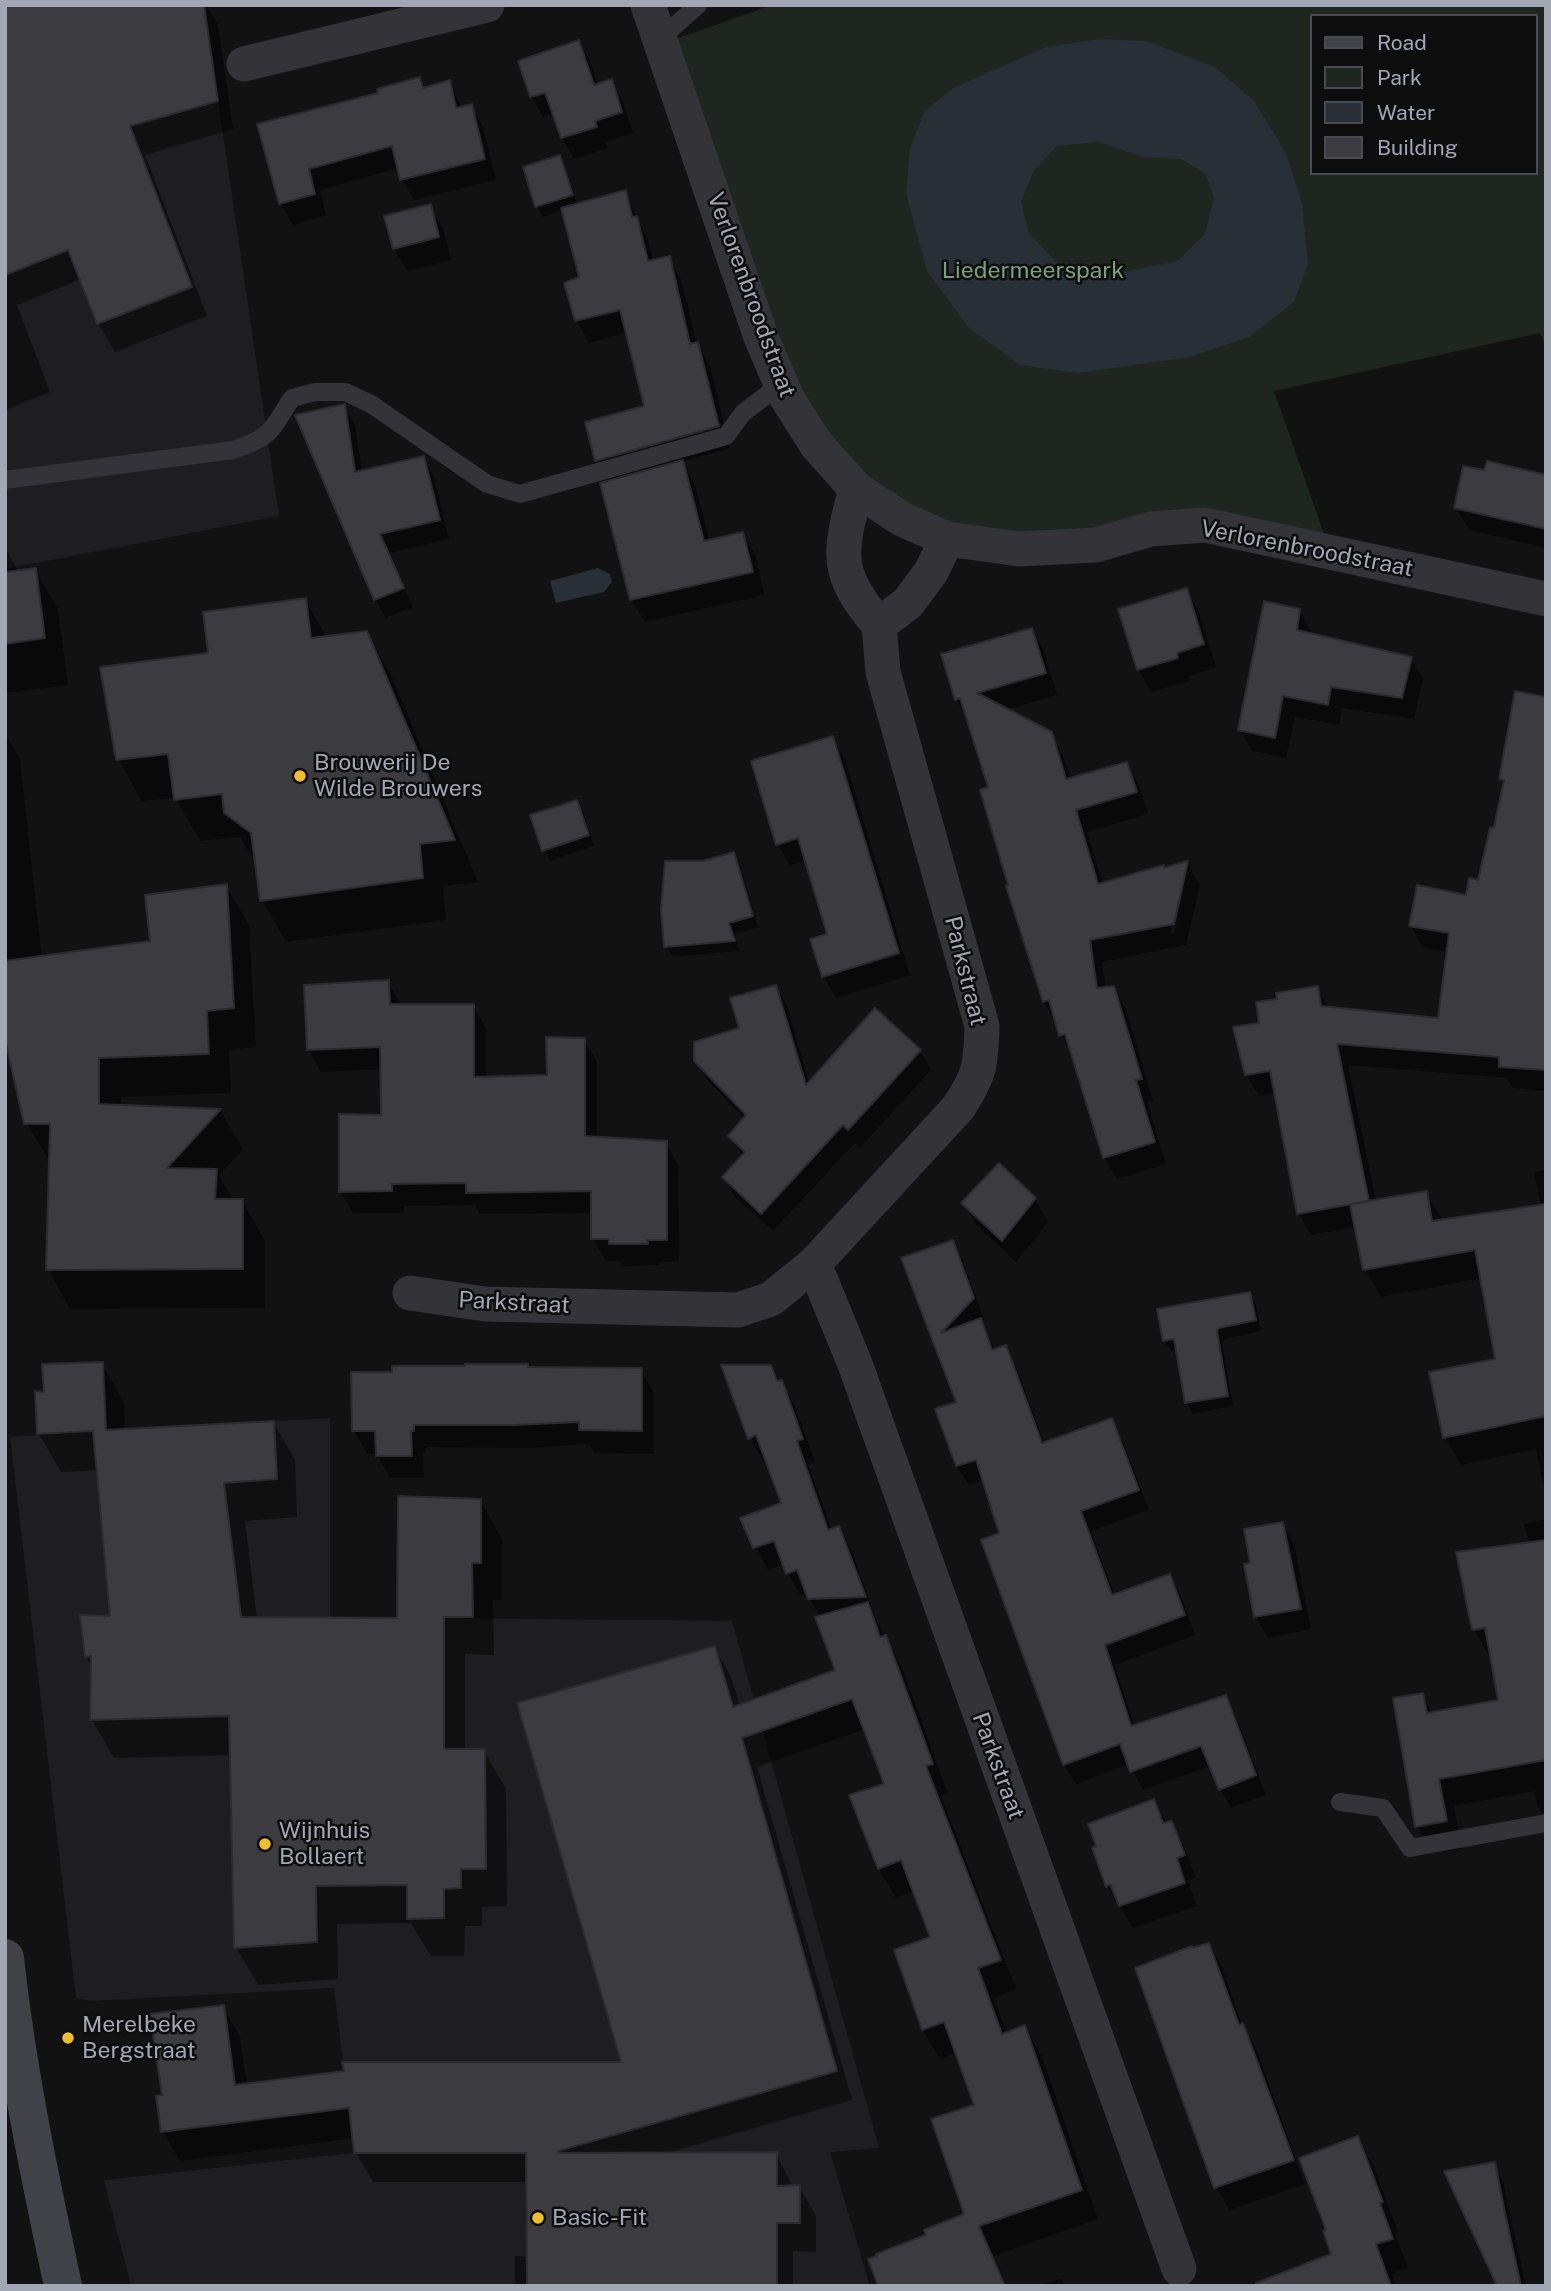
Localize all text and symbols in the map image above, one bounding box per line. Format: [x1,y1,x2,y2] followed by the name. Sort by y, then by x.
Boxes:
[1310,14,1537,175] legend
[1377,30,1427,55] text: Road
[1377,65,1422,90] text: Park
[1377,100,1435,125] text: Water
[1377,135,1458,160] text: Building
[701,189,801,401] street label: Verlorenbroodstraat
[942,257,1124,285] park label: Liedermeerspark
[1198,515,1416,583] street label: Verlorenbroodstraat
[314,749,482,803] place label: Brouwerij De Wilde Brouwers
[292,768,308,784] marker: Brouwerij De Wilde Brouwers
[938,914,992,1028] street label: Parkstraat
[458,1286,570,1320] street label: Parkstraat
[966,1709,1030,1823] street label: Parkstraat
[279,1817,370,1871] place label: Wijnhuis Bollaert
[257,1836,273,1852] marker: Wijnhuis Bollaert
[82,2011,196,2065] place label: Merelbeke Bergstraat
[60,2030,76,2046] marker: Merelbeke Bergstraat
[552,2204,647,2232] place label: Basic-Fit
[530,2210,546,2226] marker: Basic-Fit

